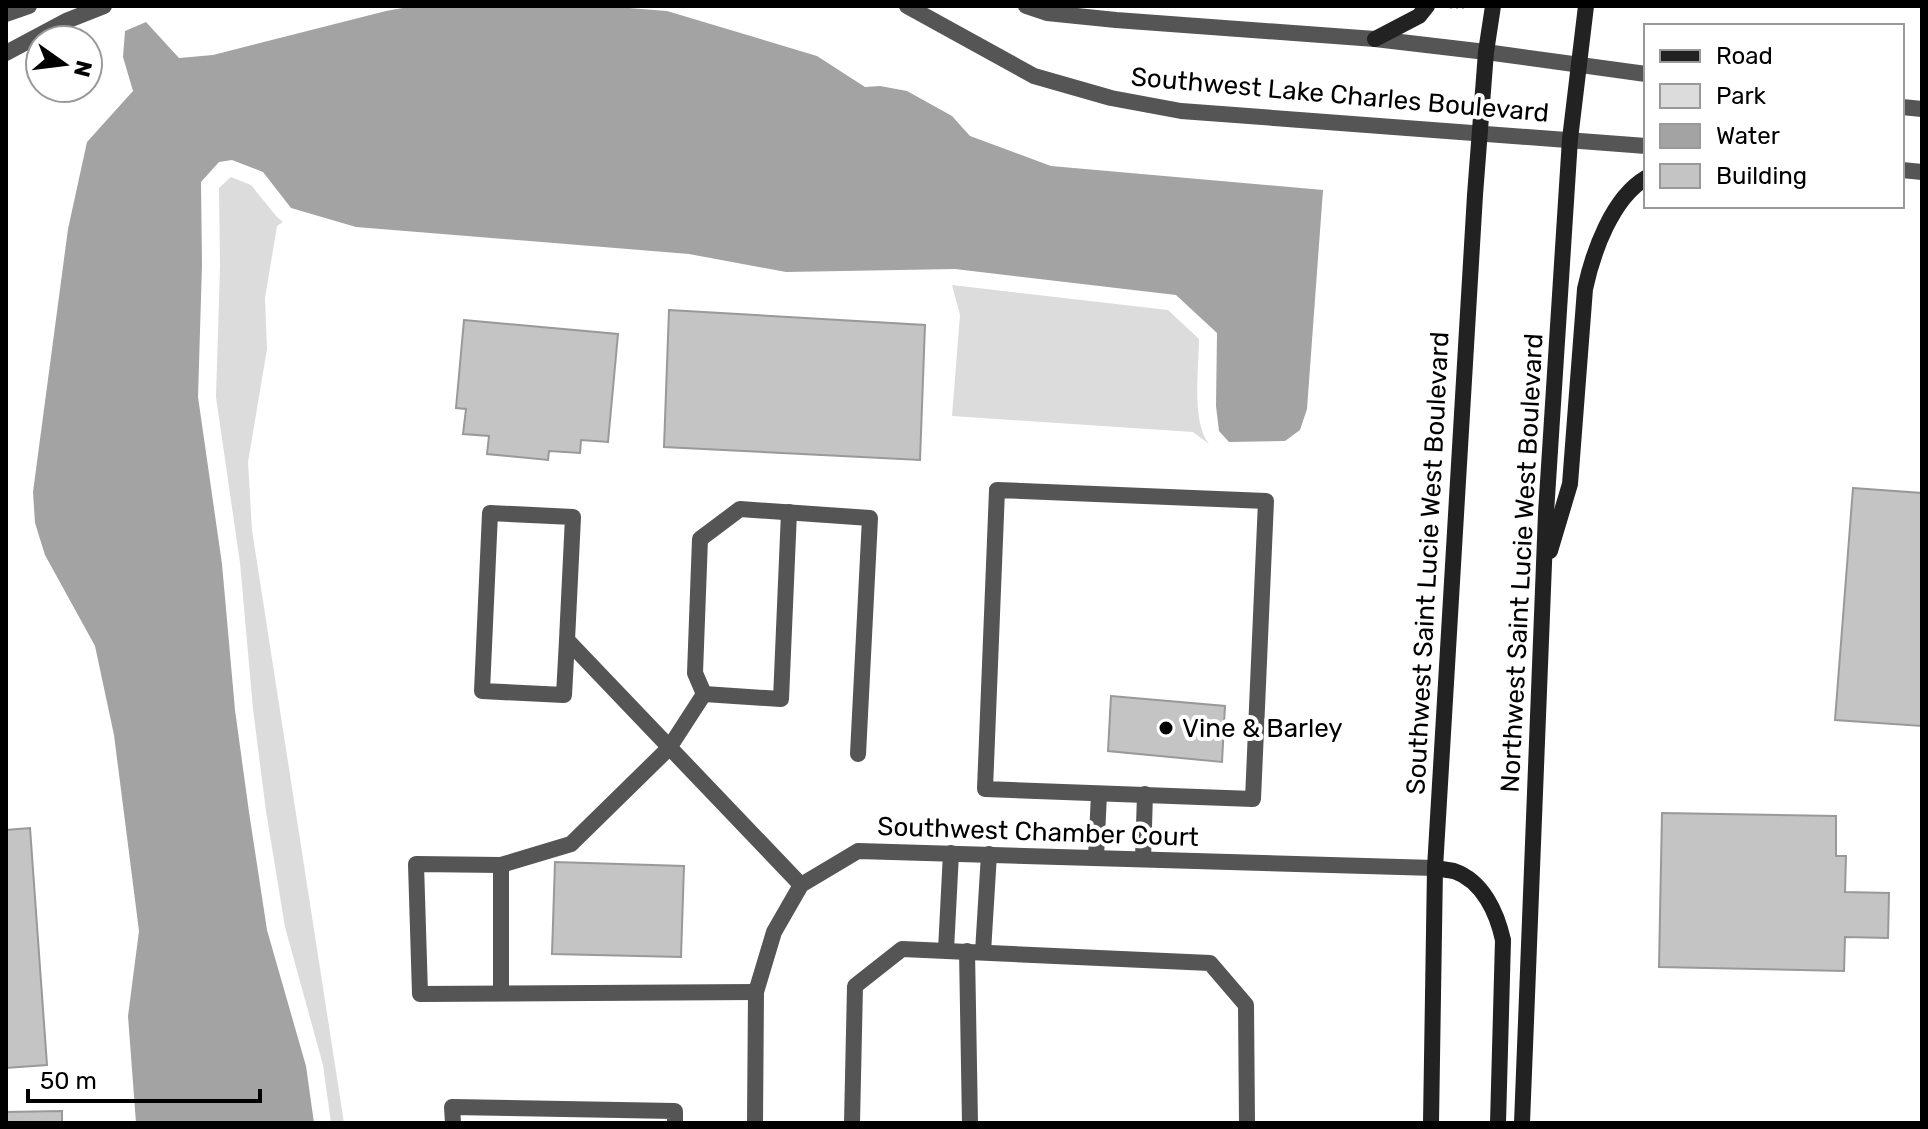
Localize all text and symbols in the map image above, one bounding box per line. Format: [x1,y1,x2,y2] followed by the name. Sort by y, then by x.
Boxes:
[24,24,104,104] north arrow
[1644,24,1904,208] legend
[1716,42,1773,70] text: Road
[68,58,98,80] text: N
[1130,61,1550,129] street label: Southwest Lake Charles Boulevard
[1716,82,1767,110] text: Park
[1716,122,1780,150] text: Water
[1716,162,1807,190] text: Building
[1400,331,1456,795] street label: Southwest Saint Lucie West Boulevard
[1494,333,1550,793] street label: Northwest Saint Lucie West Boulevard
[1182,713,1343,744] place label: Vine & Barley
[1157,719,1175,737] marker: Vine & Barley
[877,811,1199,853] street label: Southwest Chamber Court
[28,1053,260,1103] scale bar
[40,1067,97,1095] text: 50 m

